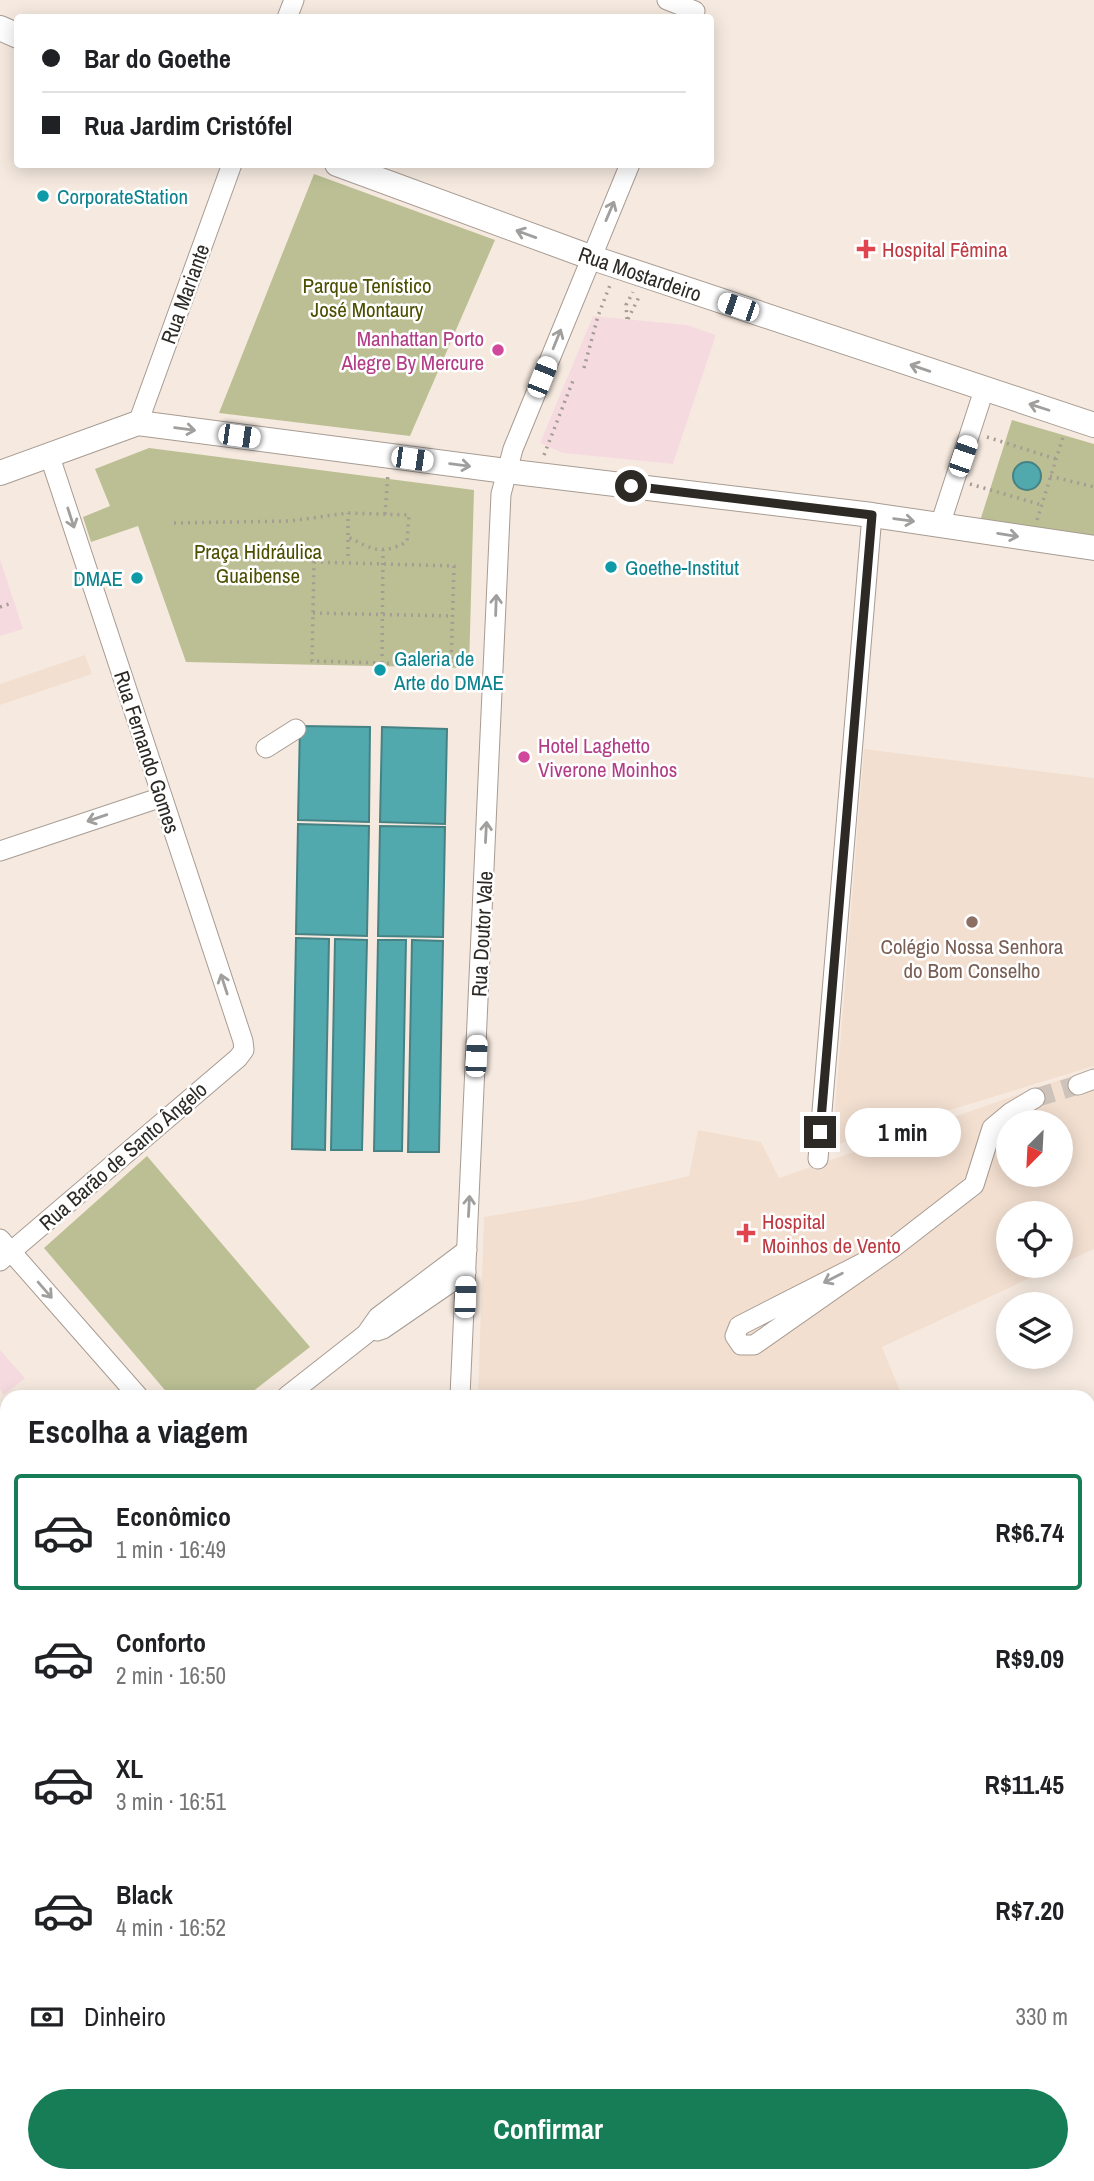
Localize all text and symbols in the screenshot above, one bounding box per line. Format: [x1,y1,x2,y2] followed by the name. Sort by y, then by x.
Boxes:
[84,41,231,76] text: Bar do Goethe
[84,108,293,143] text: Rua Jardim Cristófel
[57,182,188,211] place label: CorporateStation
[35,188,51,204] marker: CorporateStation
[604,201,617,222] one-way arrow
[515,226,537,239] one-way arrow
[882,235,1008,264] place label: Hospital Fêmina
[575,239,705,309] street label: Rua Mostardeiro
[856,239,876,259] marker: Hospital Fêmina
[154,240,216,348] street label: Rua Mariante
[303,271,431,324] park label: Parque Tenístico José Montaury
[715,290,762,324] car
[340,324,484,377] place label: Manhattan Porto Alegre By Mercure
[551,329,564,350] one-way arrow
[490,342,506,358] marker: Manhattan Porto Alegre By Mercure
[525,354,560,400] car
[909,361,931,373] one-way arrow
[1029,400,1051,413] one-way arrow
[174,423,196,436] one-way arrow
[217,423,262,449] car
[947,433,980,479] car
[390,446,435,472] car
[448,459,470,472] one-way arrow
[615,470,647,502] route start
[65,507,78,529] one-way arrow
[892,513,915,526] one-way arrow
[996,529,1019,542] one-way arrow
[194,537,323,590] park label: Praça Hidráulica Guaibense
[625,553,739,582] place label: Goethe-Institut
[603,559,619,575] marker: Goethe-Institut
[73,564,123,593] place label: DMAE
[129,570,145,586] marker: DMAE
[490,593,503,616] one-way arrow
[393,644,504,697] place label: Galeria de Arte do DMAE
[372,662,388,678] marker: Galeria de Arte do DMAE
[107,667,187,837] street label: Rua Fernando Gomes
[538,731,677,784] place label: Hotel Laghetto Viverone Moinhos
[516,749,532,765] marker: Hotel Laghetto Viverone Moinhos
[86,813,108,826] one-way arrow
[480,821,493,844] one-way arrow
[464,870,500,998] street label: Rua Doutor Vale
[964,914,980,930] marker: Colégio Nossa Senhora do Bom Conselho
[881,932,1064,985] place label: Colégio Nossa Senhora do Bom Conselho
[217,974,229,996] one-way arrow
[465,1034,488,1078] car
[33,1075,213,1237] street label: Rua Barão de Santo Ângelo
[844,1108,960,1156] callout: 1 min
[996,1110,1073,1186] north arrow
[996,1110,1073,1369] map controls
[804,1116,836,1148] route end
[878,1117,928,1148] text: 1 min
[463,1195,476,1218] one-way arrow
[996,1201,1073,1278] button: locate
[762,1207,901,1260] place label: Hospital Moinhos de Vento
[736,1223,756,1243] marker: Hospital Moinhos de Vento
[823,1271,844,1285] one-way arrow
[454,1276,477,1318] car
[37,1281,53,1299] one-way arrow
[996,1292,1073,1369] button: layers
[28,1410,248,1453] text: Escolha a viagem
[116,1499,231,1534] text: Econômico
[32,1501,95,1564] icon: car
[995,1515,1064,1550] text: R$6.74
[116,1534,226,1565] text: 1 min · 16:49
[116,1625,206,1660] text: Conforto
[32,1627,95,1690] icon: car
[995,1641,1064,1676] text: R$9.09
[116,1660,226,1691] text: 2 min · 16:50
[116,1751,143,1786] text: XL
[32,1753,95,1816] icon: car
[985,1767,1064,1802] text: R$11.45
[116,1786,226,1817] text: 3 min · 16:51
[116,1877,173,1912] text: Black
[32,1879,95,1942] icon: car
[995,1893,1064,1928] text: R$7.20
[116,1912,226,1943] text: 4 min · 16:52
[28,1998,66,2036] icon: cash
[84,1999,166,2034] text: Dinheiro
[1016,2001,1068,2032] text: 330 m
[28,2089,1068,2169] button: Confirmar

